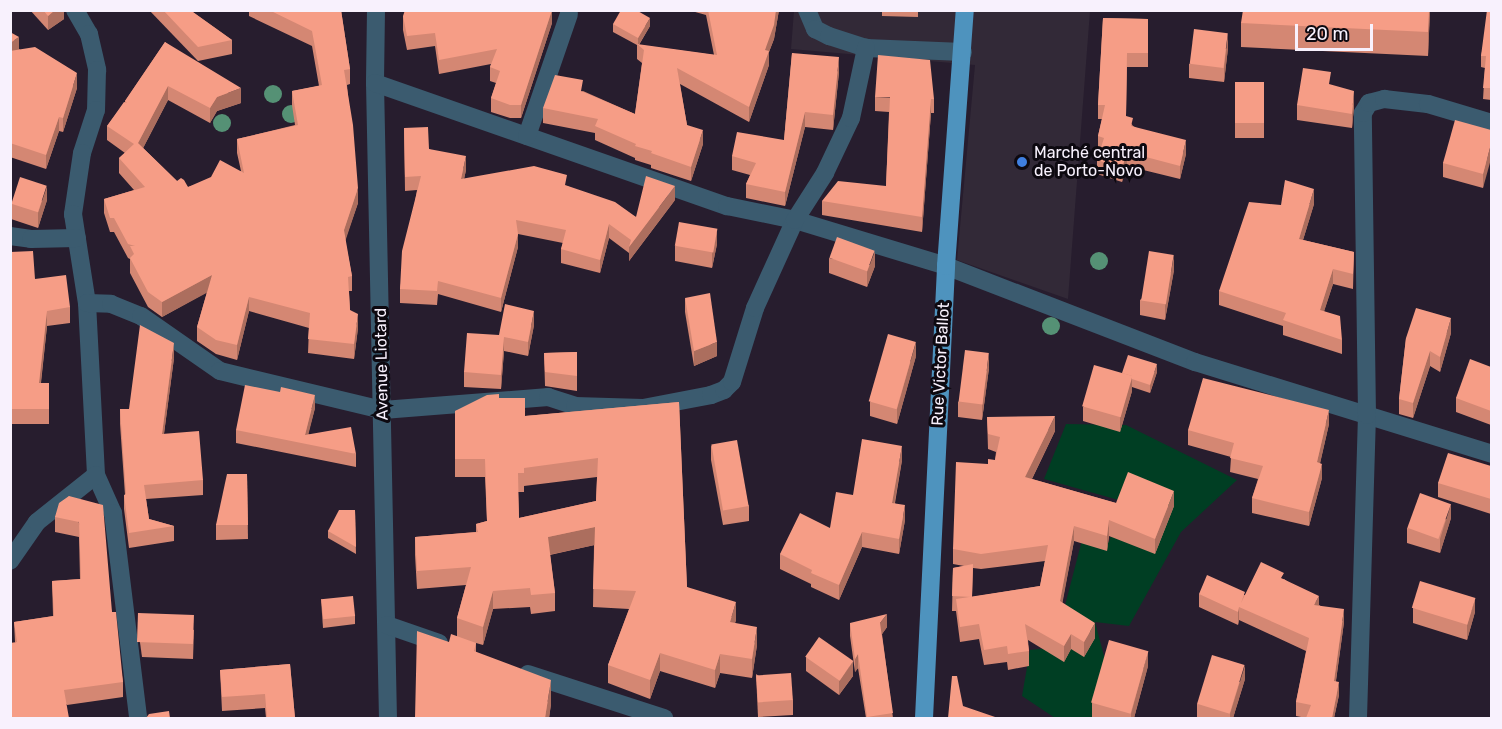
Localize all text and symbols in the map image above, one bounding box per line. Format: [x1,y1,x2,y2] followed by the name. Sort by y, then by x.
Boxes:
[1298,12,1376,50] scale bar
[1306,23,1348,45] text: 20 m
[1034,143,1145,181] place label: Marché central de Porto-Novo
[1015,155,1029,169] marker: Marché central de Porto-Novo
[928,301,954,427] street label: Rue Victor Ballot
[371,308,393,420] street label: Avenue Liotard

